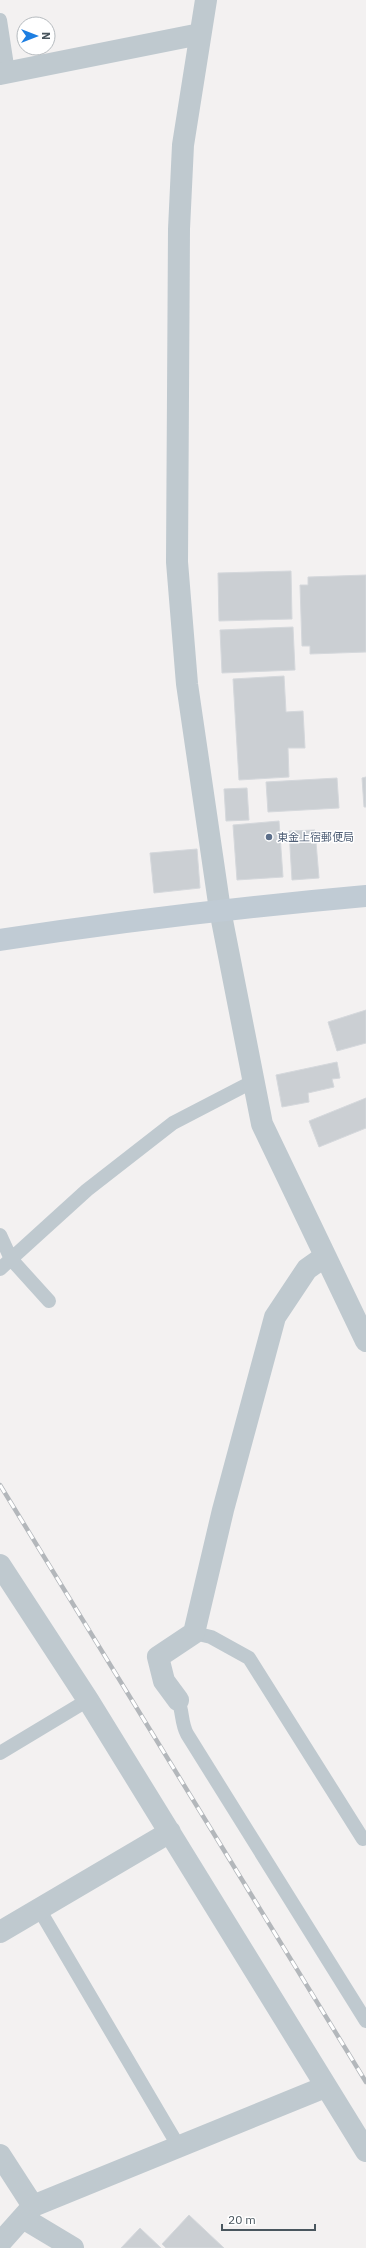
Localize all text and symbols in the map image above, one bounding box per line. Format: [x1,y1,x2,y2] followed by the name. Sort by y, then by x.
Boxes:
[16,16,56,56] north arrow
[39,32,53,40] text: N
[277,830,354,844] place label: 東金上宿郵便局
[264,832,274,842] marker: 東金上宿郵便局
[222,2206,315,2232] scale bar
[228,2212,256,2227] text: 20 m

